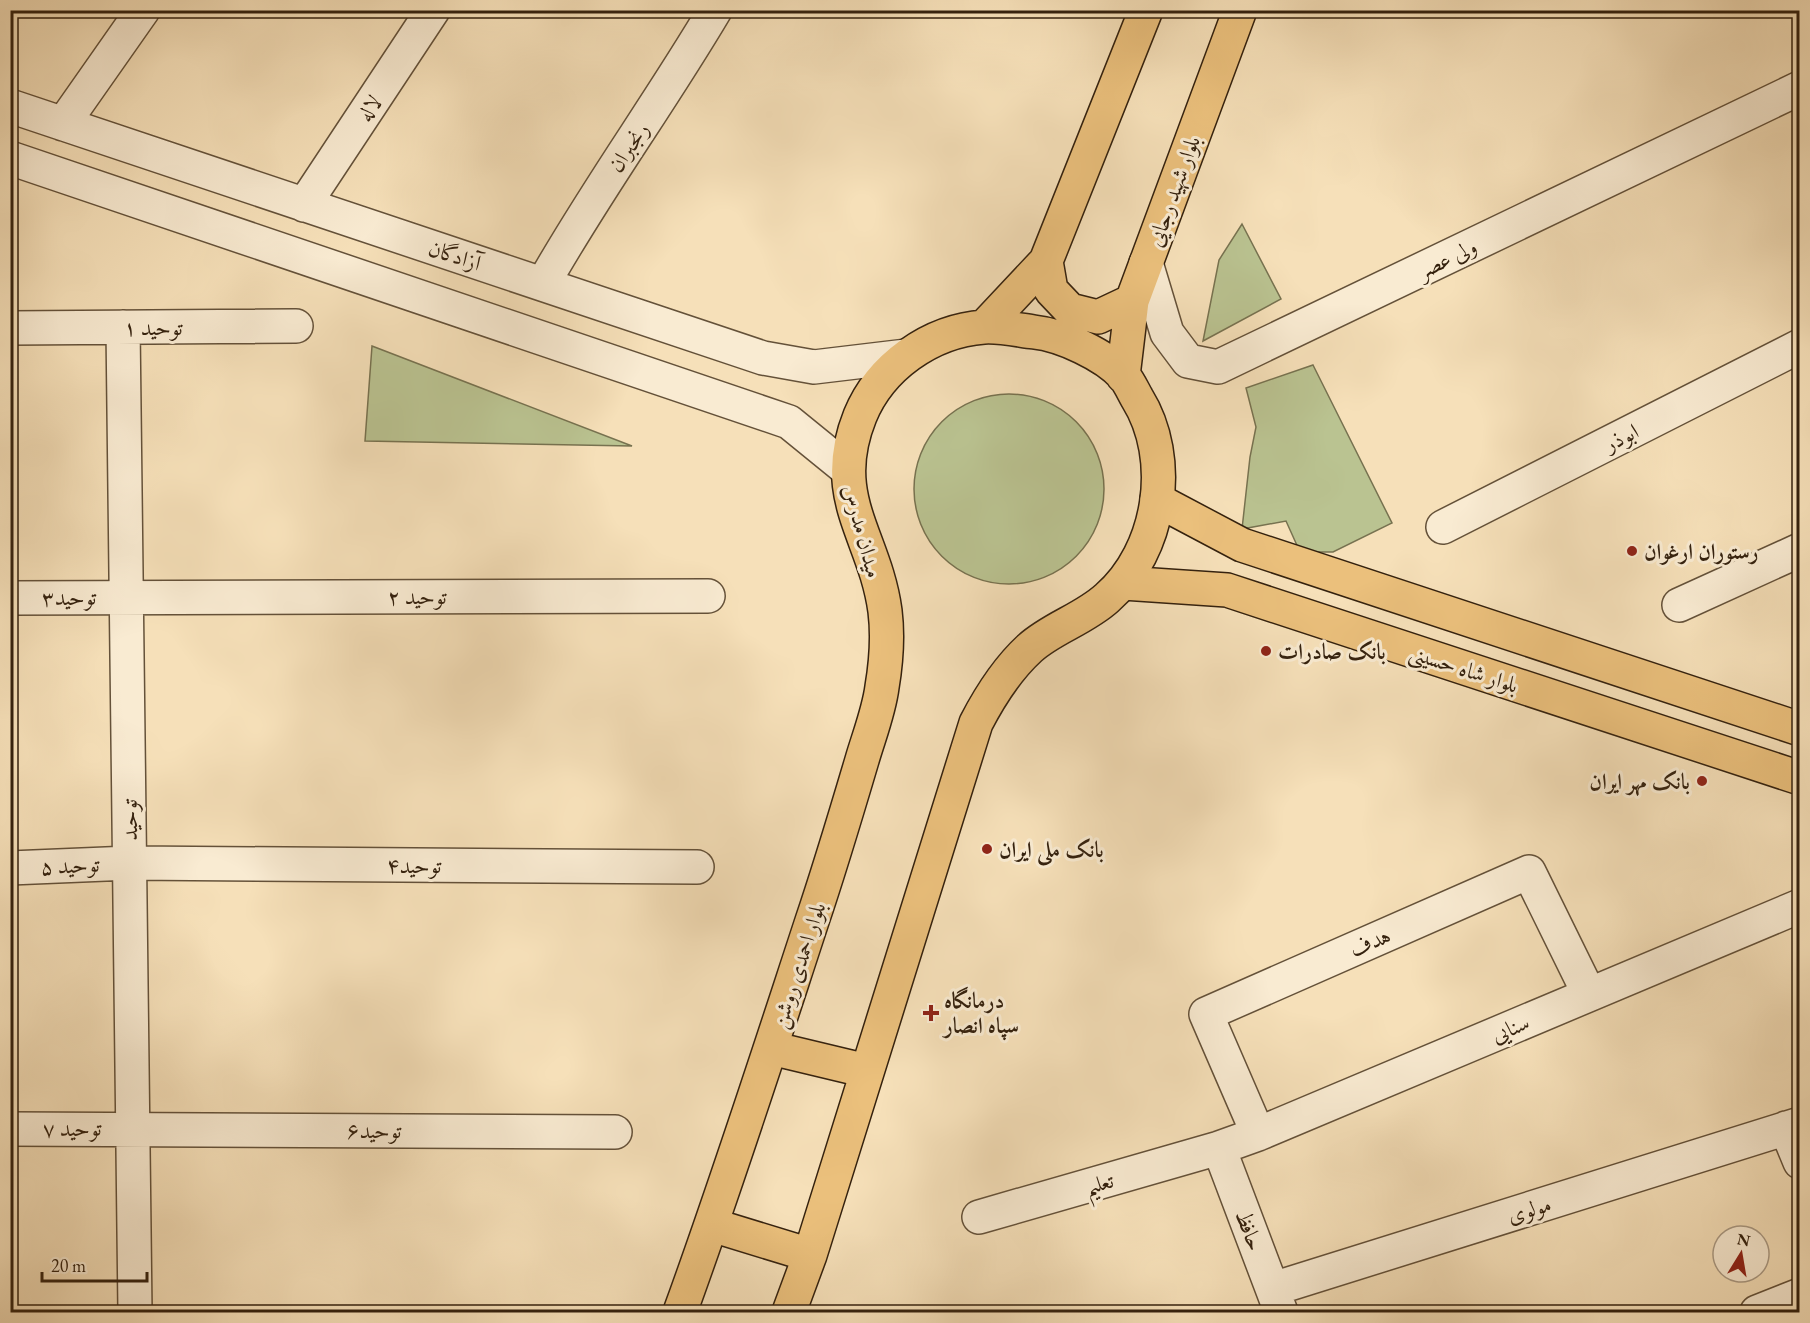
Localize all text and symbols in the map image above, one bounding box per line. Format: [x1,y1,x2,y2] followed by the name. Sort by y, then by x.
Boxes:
[350,89,389,127] street label: لاله
[601,117,656,178] street label: رنجبران
[1140,132,1208,251] street label: بلوار شهید رجایی
[1411,232,1482,286] street label: ولی عصر
[425,233,487,278] street label: آزادگان
[123,313,183,342] street label: توحید ۱
[1597,417,1644,459] street label: ابوذر
[836,481,889,581] street label: میدان مدرس
[1644,537,1759,566] place label: رستوران ارغوان
[1625,544,1639,558] marker: رستوران ارغوان
[387,582,447,611] street label: توحید ۲
[41,583,97,612] street label: توحید۳
[1278,637,1386,666] place label: بانک صادرات
[1405,637,1522,701] street label: بلوار شاه حسینی
[1259,644,1273,658] marker: بانک صادرات
[1589,767,1690,797] place label: بانک مهر ایران
[1695,774,1709,788] marker: بانک مهر ایران
[115,798,144,841] street label: توحید
[999,835,1104,867] place label: بانک ملی ایران
[980,842,994,856] marker: بانک ملی ایران
[40,849,101,882] street label: توحید ۵
[387,851,442,880] street label: توحید۴
[764,898,833,1032] street label: بلوار احمدی روشن
[1345,921,1395,964] street label: هدف
[941,986,1019,1041] place label: درمانگاه سپاه انصار
[922,1004,940,1022] marker: درمانگاه سپاه انصار
[1487,1007,1534,1050] street label: سنایی
[42,1113,103,1144] street label: توحید ۷
[347,1116,402,1145] street label: توحید۶
[1081,1165,1120,1208] street label: تعلیم
[1504,1189,1555,1230] street label: مولوی
[1229,1206,1270,1255] street label: حافظ
[1711,1224,1771,1284] north arrow
[1735,1228,1752,1251] text: N
[42,1245,147,1283] scale bar
[51,1254,86,1277] text: 20 m

